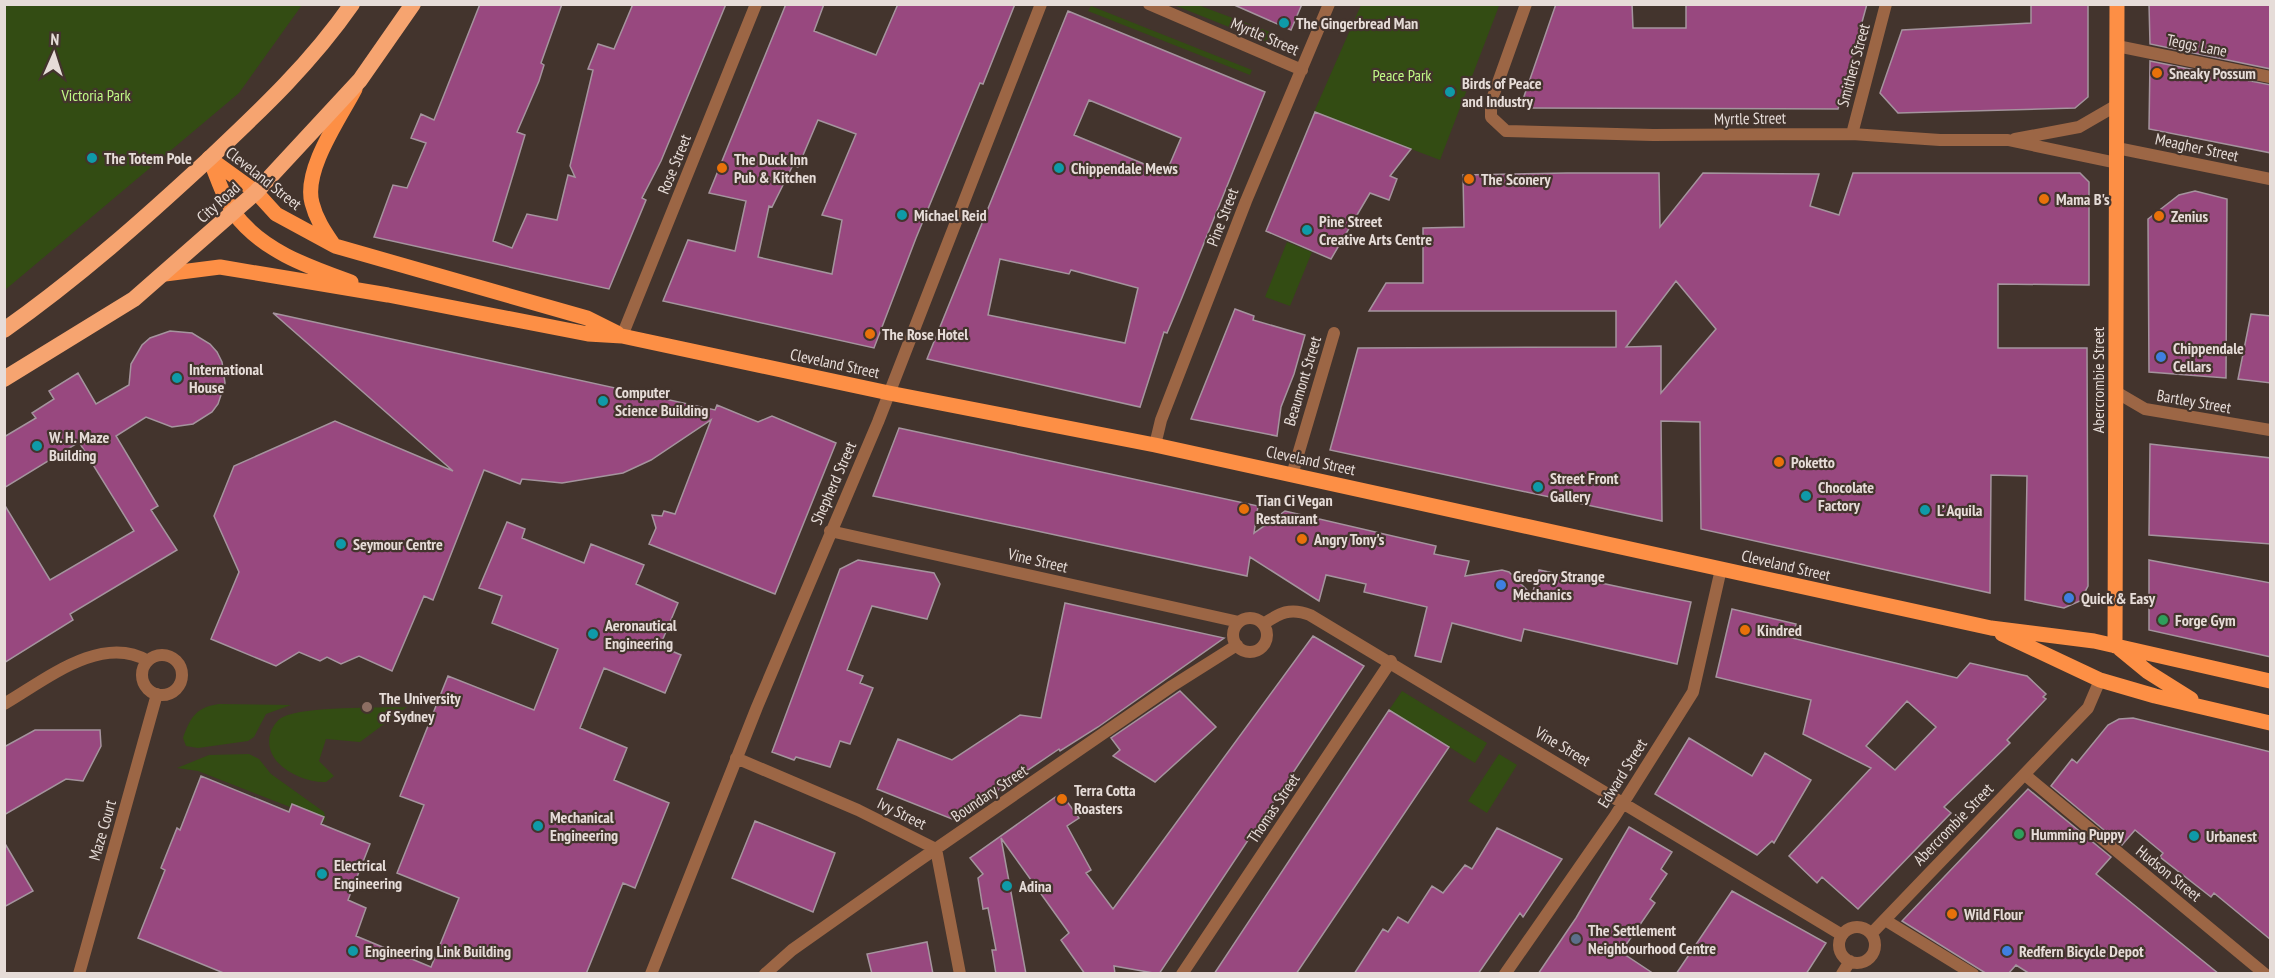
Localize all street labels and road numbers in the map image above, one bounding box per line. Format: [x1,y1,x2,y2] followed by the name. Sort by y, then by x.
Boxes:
[1228,13,1303,60] street label: Myrtle Street
[1832,21,1874,109] street label: Smithers Street
[2165,29,2229,61] street label: Teggs Lane
[1714,107,1787,129] street label: Myrtle Street
[2154,128,2241,166] street label: Meagher Street
[653,131,695,197] street label: Rose Street
[222,142,306,214] street label: Cleveland Street
[192,177,244,227] street label: City Road
[1202,184,1242,249] street label: Pine Street
[2088,326,2108,433] street label: Abercrombie Street
[1279,333,1325,428] street label: Beaumont Street
[789,344,882,382] street label: Cleveland Street
[2155,385,2233,417] street label: Bartley Street
[806,438,860,528] street label: Shepherd Street
[1265,441,1358,479] street label: Cleveland Street
[1005,543,1071,577] street label: Vine Street
[1740,545,1833,585] street label: Cleveland Street
[1531,721,1595,771] street label: Vine Street
[1593,734,1651,811] street label: Edward Street
[947,760,1032,826] street label: Boundary Street
[1242,769,1304,847] street label: Thomas Street
[1909,778,1998,869] street label: Abercrombie Street
[874,793,930,834] street label: Ivy Street
[84,797,120,863] street label: Maze Court
[2132,841,2206,906] street label: Hudson Street

